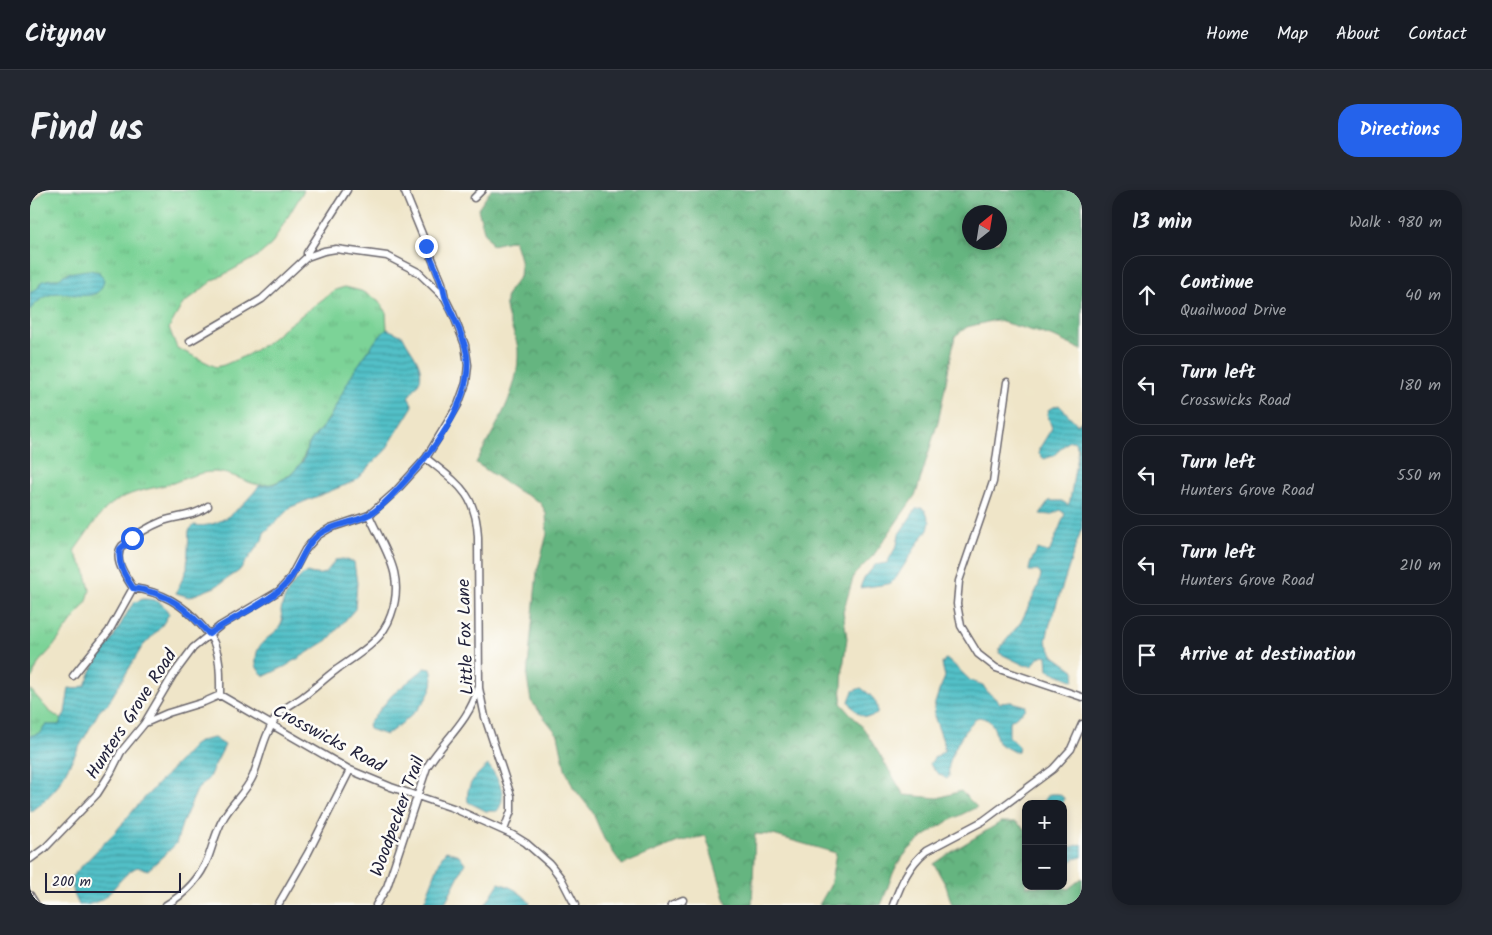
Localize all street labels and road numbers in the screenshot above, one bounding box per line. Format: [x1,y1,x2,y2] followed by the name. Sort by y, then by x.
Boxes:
[450,578,483,696] street label: Little Fox Lane
[79,643,186,786] street label: Hunters Grove Road
[267,697,391,782] street label: Crosswicks Road
[363,752,434,881] street label: Woodpecker Trail

